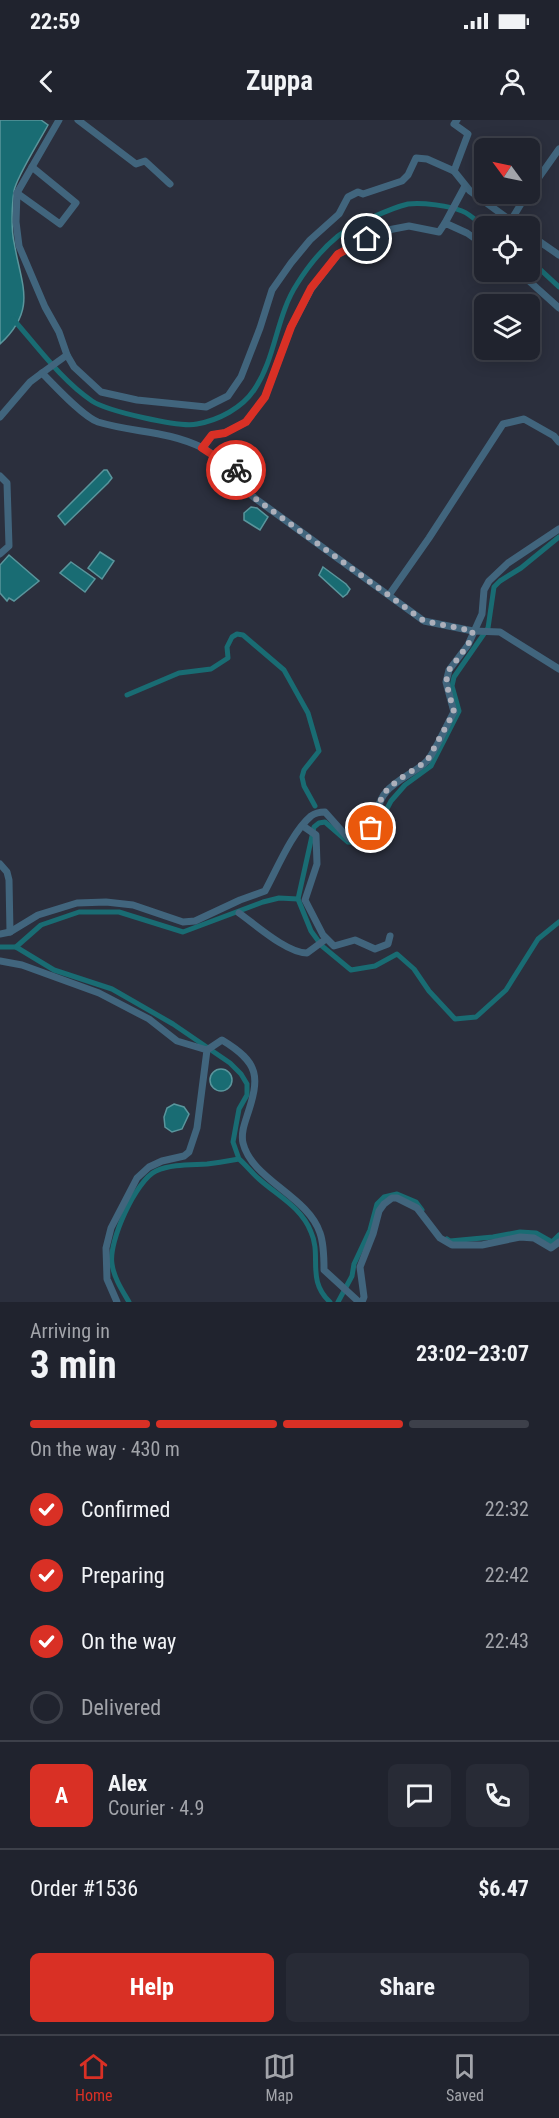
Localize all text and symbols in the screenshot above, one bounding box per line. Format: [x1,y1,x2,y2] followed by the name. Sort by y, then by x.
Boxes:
[30,9,81,34] text: 22:59
[30,65,63,98] icon: back
[246,65,313,97] text: Zuppa
[496,65,529,98] icon: person
[474,138,540,204] north arrow
[474,138,540,360] map controls
[341,213,392,264] pin
[474,216,540,282] button: locate
[350,222,383,255] icon: home
[474,294,540,360] button: layers
[206,440,266,500] courier
[220,454,253,487] icon: bike
[345,802,396,853] pin
[354,811,387,844] icon: bag
[30,1319,110,1343] text: Arriving in
[416,1341,529,1366] text: 23:02–23:07
[30,1342,117,1388] text: 3 min
[30,1437,180,1461] text: On the way · 430 m
[30,1493,63,1526] icon: check
[81,1497,170,1522] text: Confirmed
[485,1497,529,1521] text: 22:32
[30,1559,63,1592] icon: check
[81,1563,165,1588] text: Preparing
[485,1563,529,1587] text: 22:42
[30,1625,63,1658] icon: check
[81,1629,176,1654] text: On the way
[485,1629,529,1653] text: 22:43
[81,1695,161,1720] text: Delivered
[388,1764,451,1827] button: chat
[466,1764,529,1827] button: phone
[108,1771,147,1796] text: Alex
[55,1783,68,1808] text: A
[108,1796,204,1820] text: Courier · 4.9
[30,1876,138,1901] text: Order #1536
[478,1876,529,1901] text: $6.47
[30,1953,274,2022] button: Help
[286,1953,529,2022] button: Share
[75,2050,113,2105] tab: Home
[263,2050,296,2105] tab: Map
[446,2050,484,2105] tab: Saved

